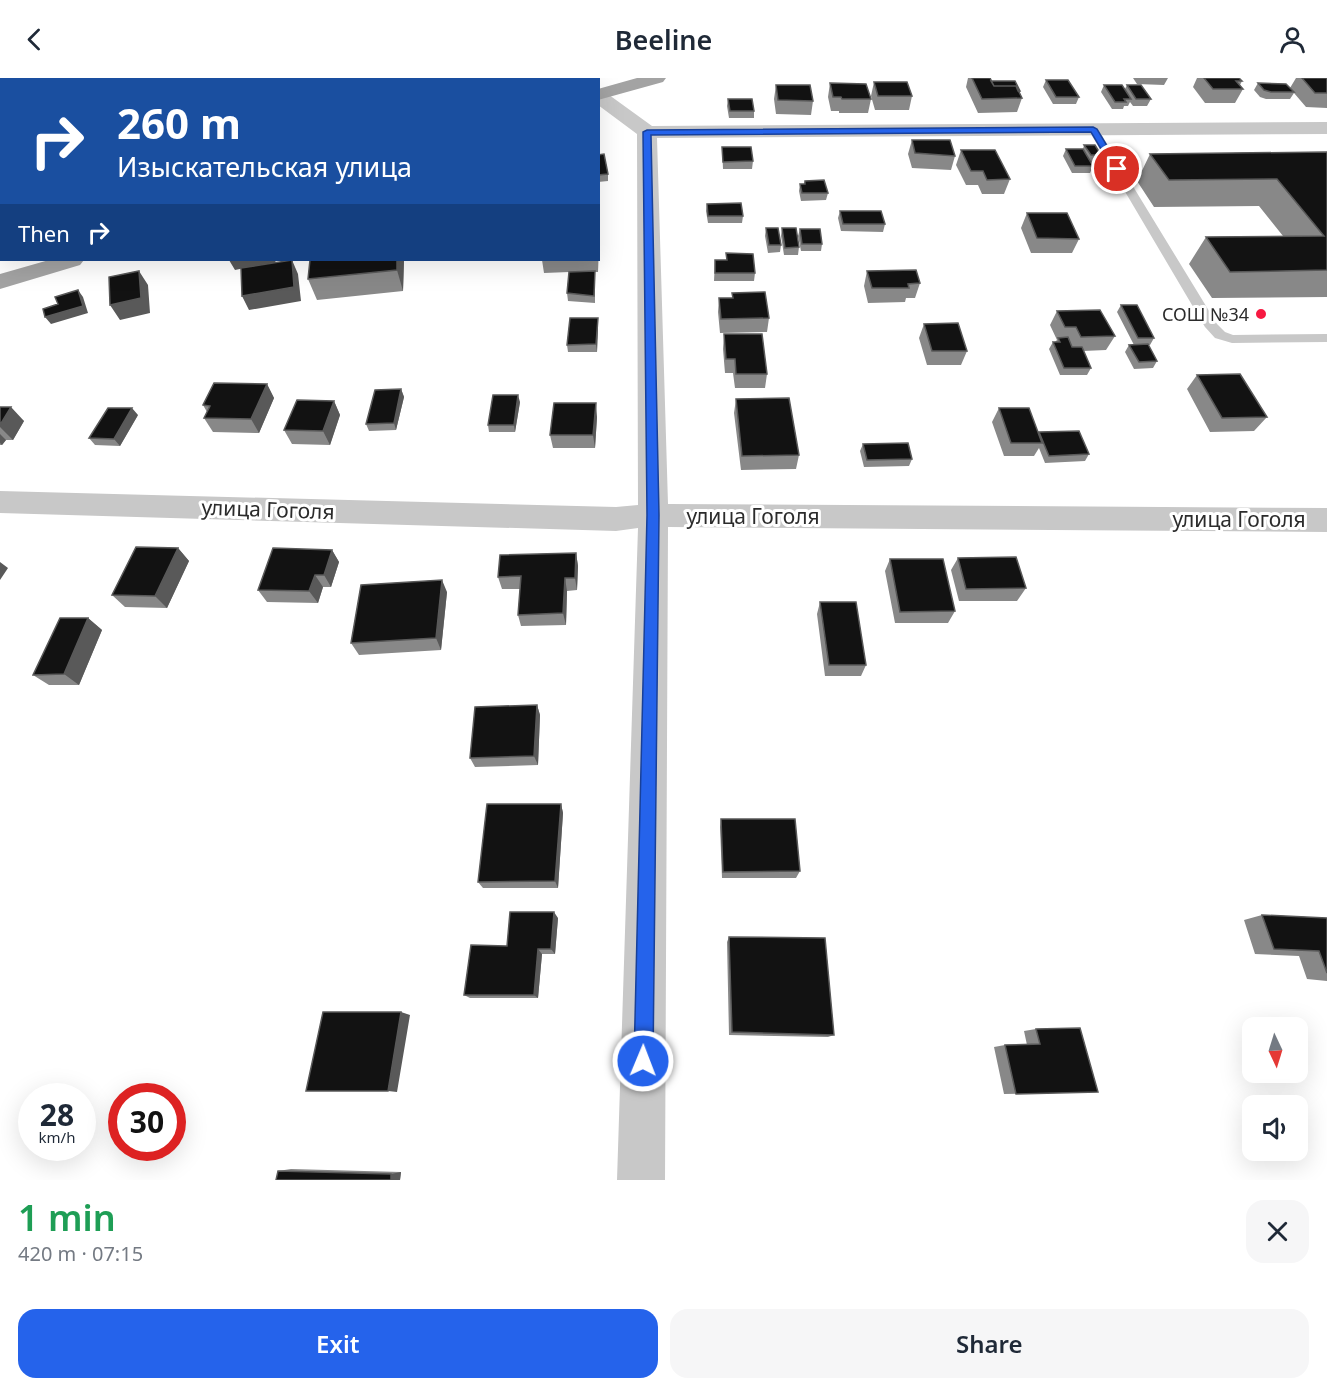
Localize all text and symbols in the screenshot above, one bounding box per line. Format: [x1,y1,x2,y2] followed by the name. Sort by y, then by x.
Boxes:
[615,21,712,58] text: Beeline
[18,23,51,56] icon: back
[1276,23,1309,56] icon: person
[117,94,241,151] text: 260 m
[18,102,96,180] icon: right
[1091,143,1142,194] pin
[117,148,412,185] text: Изыскательская улица
[1100,152,1133,185] icon: arrive
[82,216,115,249] icon: right
[18,218,70,248] text: Then
[1162,302,1249,326] place label: СОШ №34
[1254,307,1268,321] marker: СОШ №34
[201,493,335,525] street label: улица Гоголя
[686,502,820,530] street label: улица Гоголя
[1172,505,1306,533] street label: улица Гоголя
[1242,1017,1308,1083] north arrow
[1242,1017,1308,1161] map controls
[611,1029,675,1093] position arrow
[108,1083,186,1161] speed limit sign: 30
[40,1094,74,1135] text: 28
[1242,1095,1308,1161] button: sound
[39,1127,75,1147] text: km/h
[18,1193,116,1242] text: 1 min
[1246,1200,1309,1263] button: close
[18,1240,143,1267] text: 420 m · 07:15
[18,1309,658,1378] button: Exit
[670,1309,1309,1378] button: Share

